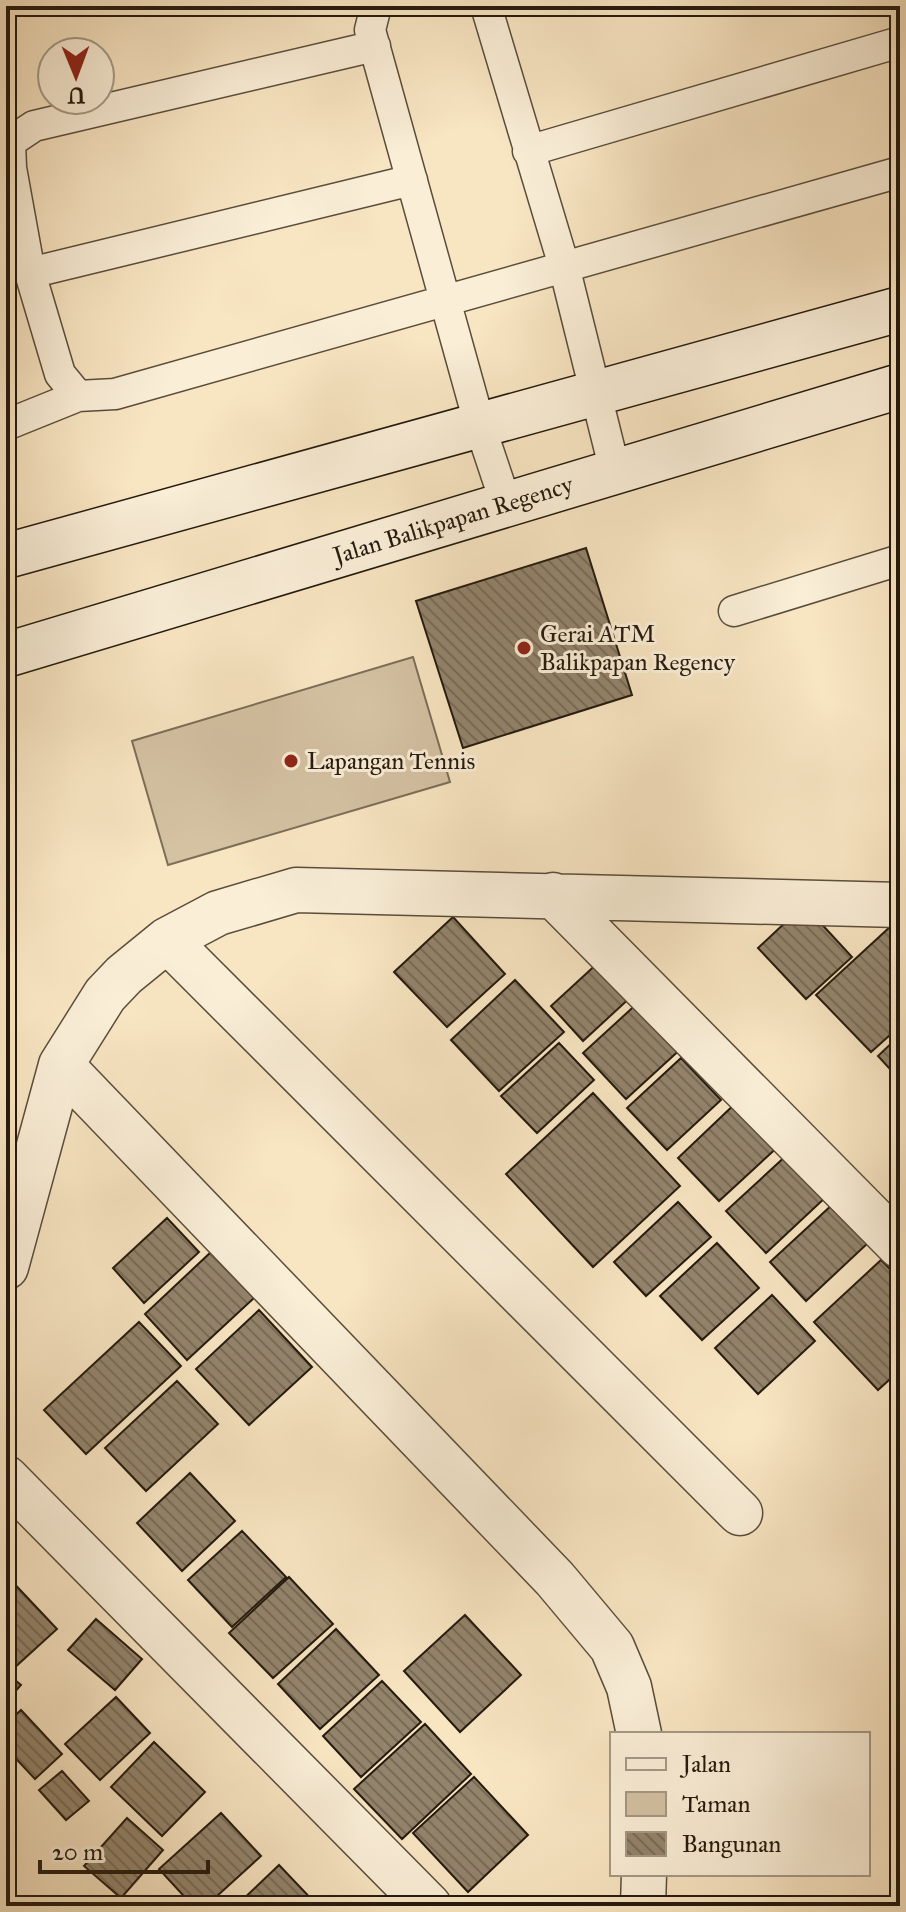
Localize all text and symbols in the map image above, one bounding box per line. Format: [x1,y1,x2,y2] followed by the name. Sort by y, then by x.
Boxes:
[36,36,116,116] north arrow
[67,82,85,109] text: U
[327,469,577,572] street label: Jalan Balikpapan Regency
[540,619,736,677] place label: Gerai ATM Balikpapan Regency
[515,639,533,657] marker: Gerai ATM Balikpapan Regency
[307,746,475,776] place label: Lapangan Tennis
[282,752,300,770] marker: Lapangan Tennis
[610,1732,870,1876] legend
[679,1749,731,1779] text: Jalan
[682,1789,750,1819] text: Taman
[40,1824,208,1874] scale bar
[682,1829,781,1859] text: Bangunan
[52,1837,103,1867] text: 20 m

